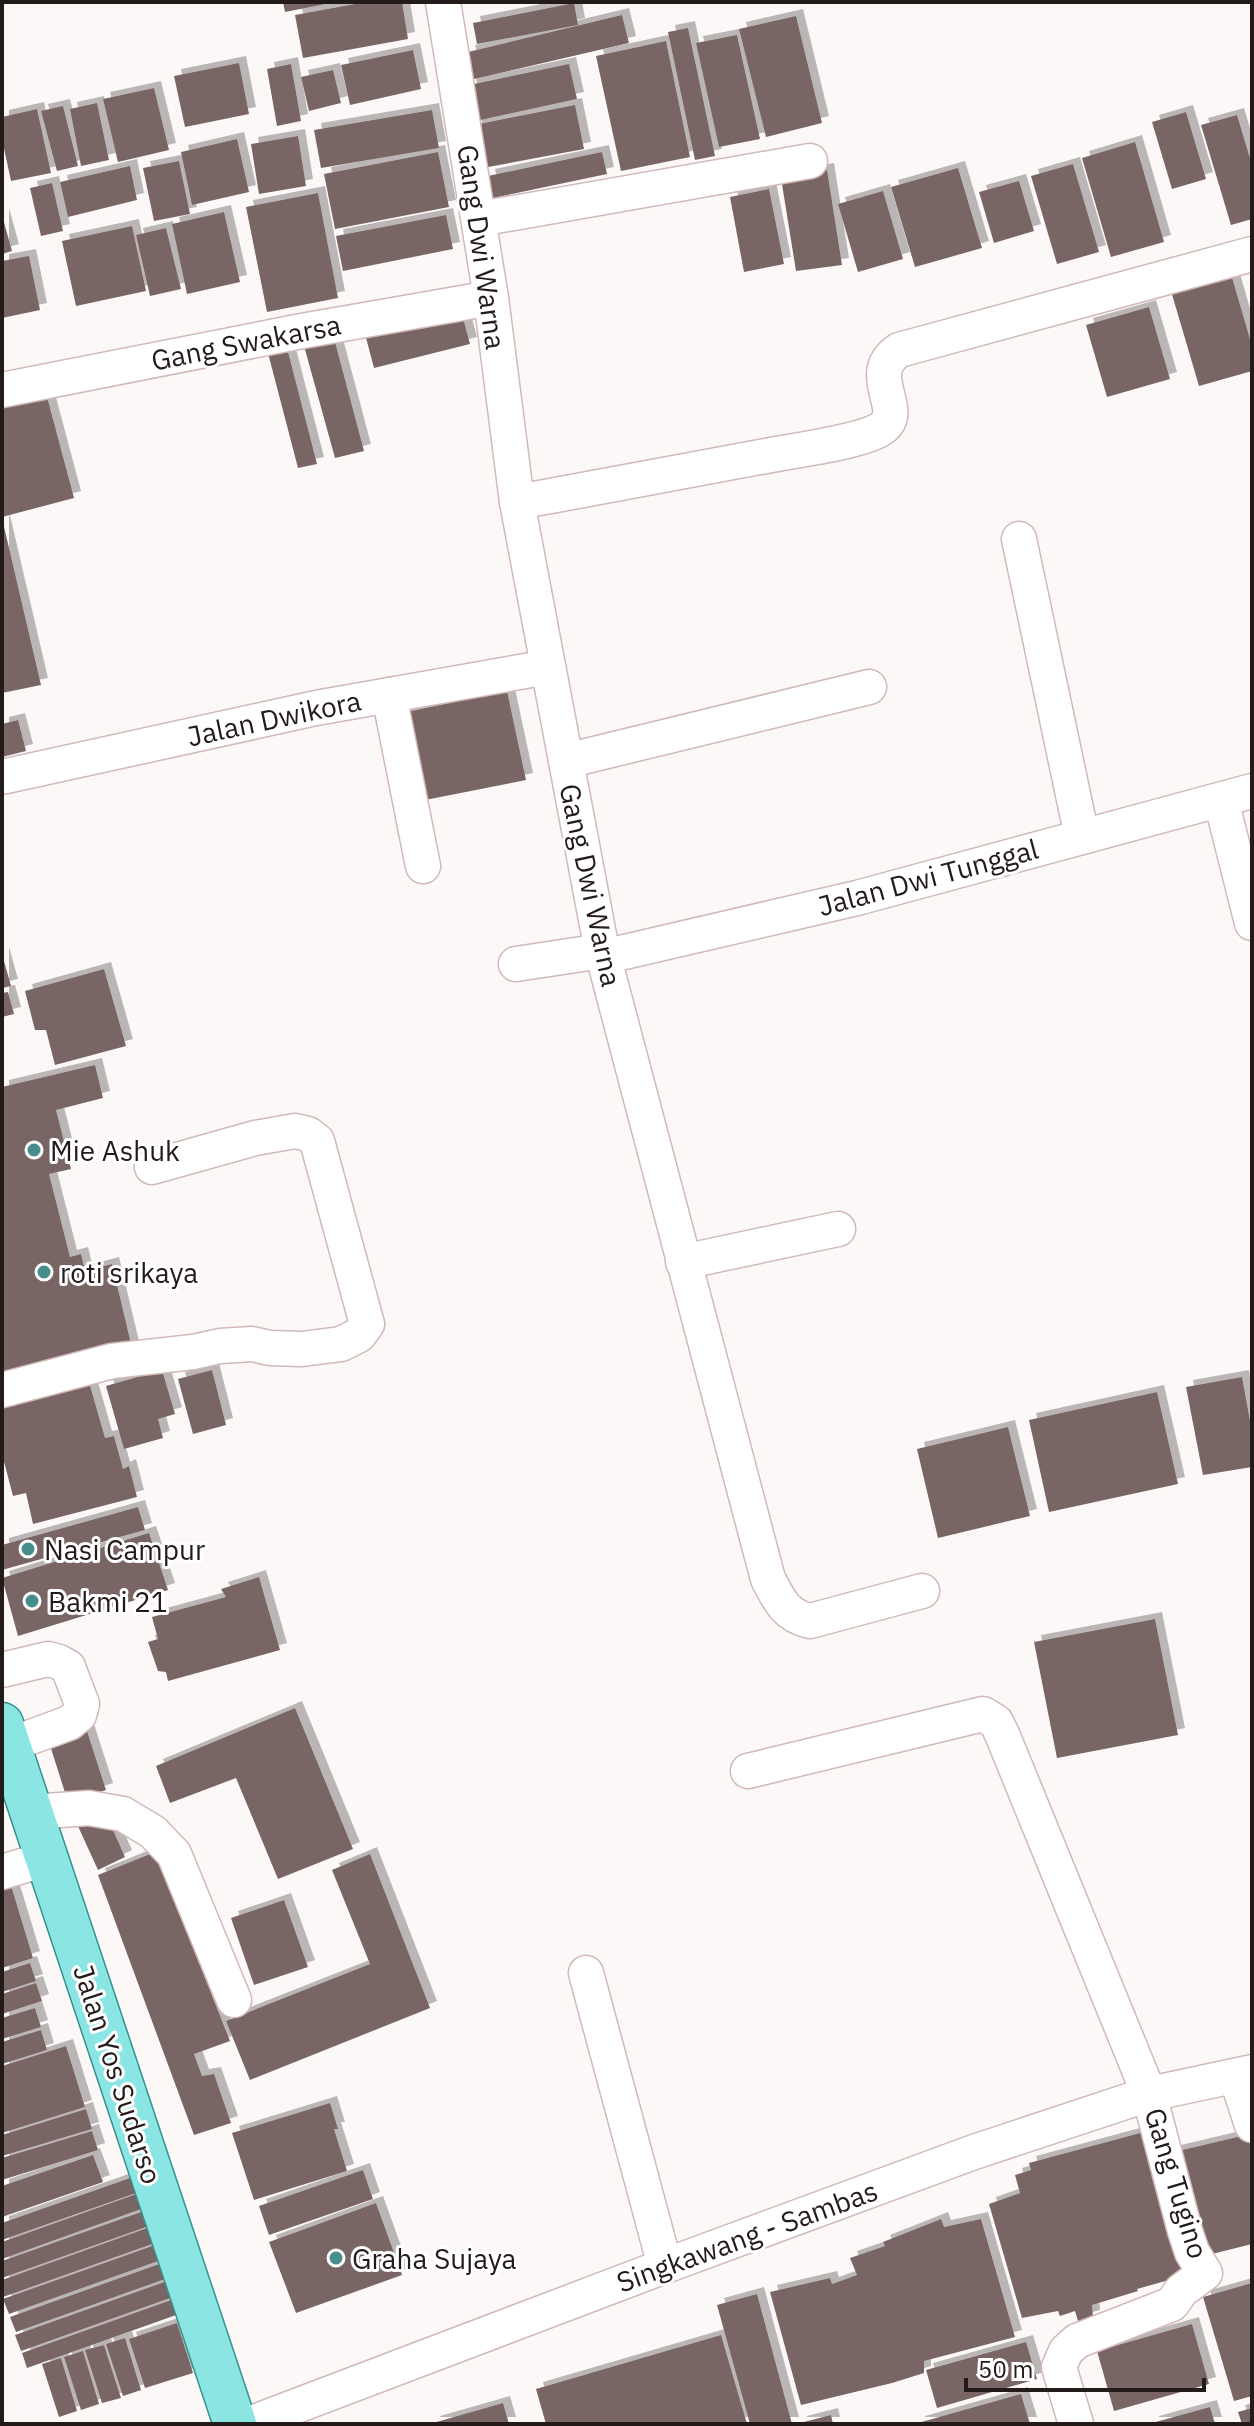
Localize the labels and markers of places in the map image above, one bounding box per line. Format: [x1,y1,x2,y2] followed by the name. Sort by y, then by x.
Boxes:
[50,1132,180,1169] place label: Mie Ashuk
[25,1141,43,1159] marker: Mie Ashuk
[60,1254,198,1291] place label: roti srikaya
[35,1263,53,1281] marker: roti srikaya
[44,1531,205,1568] place label: Nasi Campur
[19,1540,37,1558] marker: Nasi Campur
[48,1583,168,1620] place label: Bakmi 21
[23,1592,41,1610] marker: Bakmi 21
[352,2240,517,2277] place label: Graha Sujaya
[327,2249,345,2267] marker: Graha Sujaya

